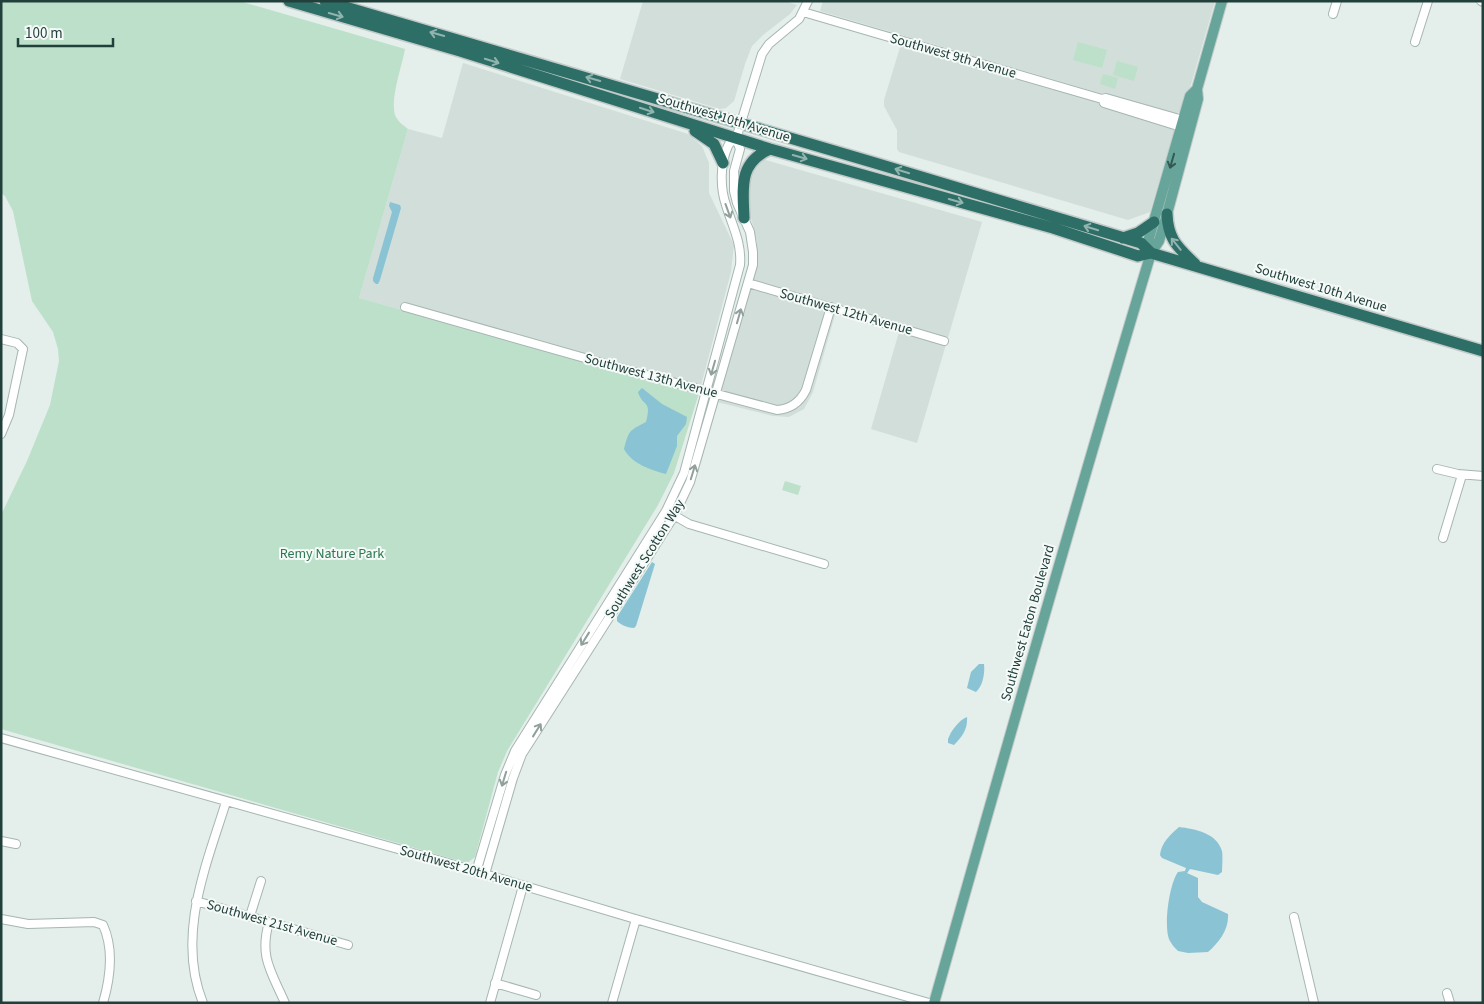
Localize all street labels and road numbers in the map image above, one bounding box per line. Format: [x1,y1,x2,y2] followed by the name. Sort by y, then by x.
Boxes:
[888,28,1018,84] street label: Southwest 9th Avenue
[655,88,793,148] street label: Southwest 10th Avenue
[1252,258,1390,318] street label: Southwest 10th Avenue
[777,283,915,341] street label: Southwest 12th Avenue
[582,349,720,403] street label: Southwest 13th Avenue
[600,495,690,623] street label: Southwest Scotton Way
[996,542,1060,704] street label: Southwest Eaton Boulevard
[397,840,535,898] street label: Southwest 20th Avenue
[204,895,340,951] street label: Southwest 21st Avenue

